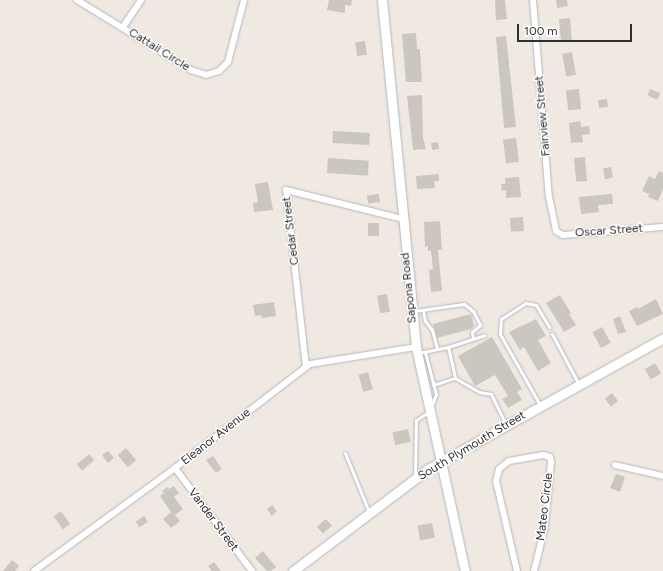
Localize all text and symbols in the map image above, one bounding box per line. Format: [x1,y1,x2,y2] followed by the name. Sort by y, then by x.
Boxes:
[519,16,634,42] scale bar
[524,24,558,38] text: 100 m
[126,25,192,75] street label: Cattail Circle
[532,75,554,157] street label: Fairview Street
[280,196,302,266] street label: Cedar Street
[575,221,643,241] street label: Oscar Street
[398,252,420,324] street label: Sapona Road
[179,406,253,468] street label: Eleanor Avenue
[416,408,528,484] street label: South Plymouth Street
[534,472,556,542] street label: Mateo Circle
[185,486,241,554] street label: Vander Street

